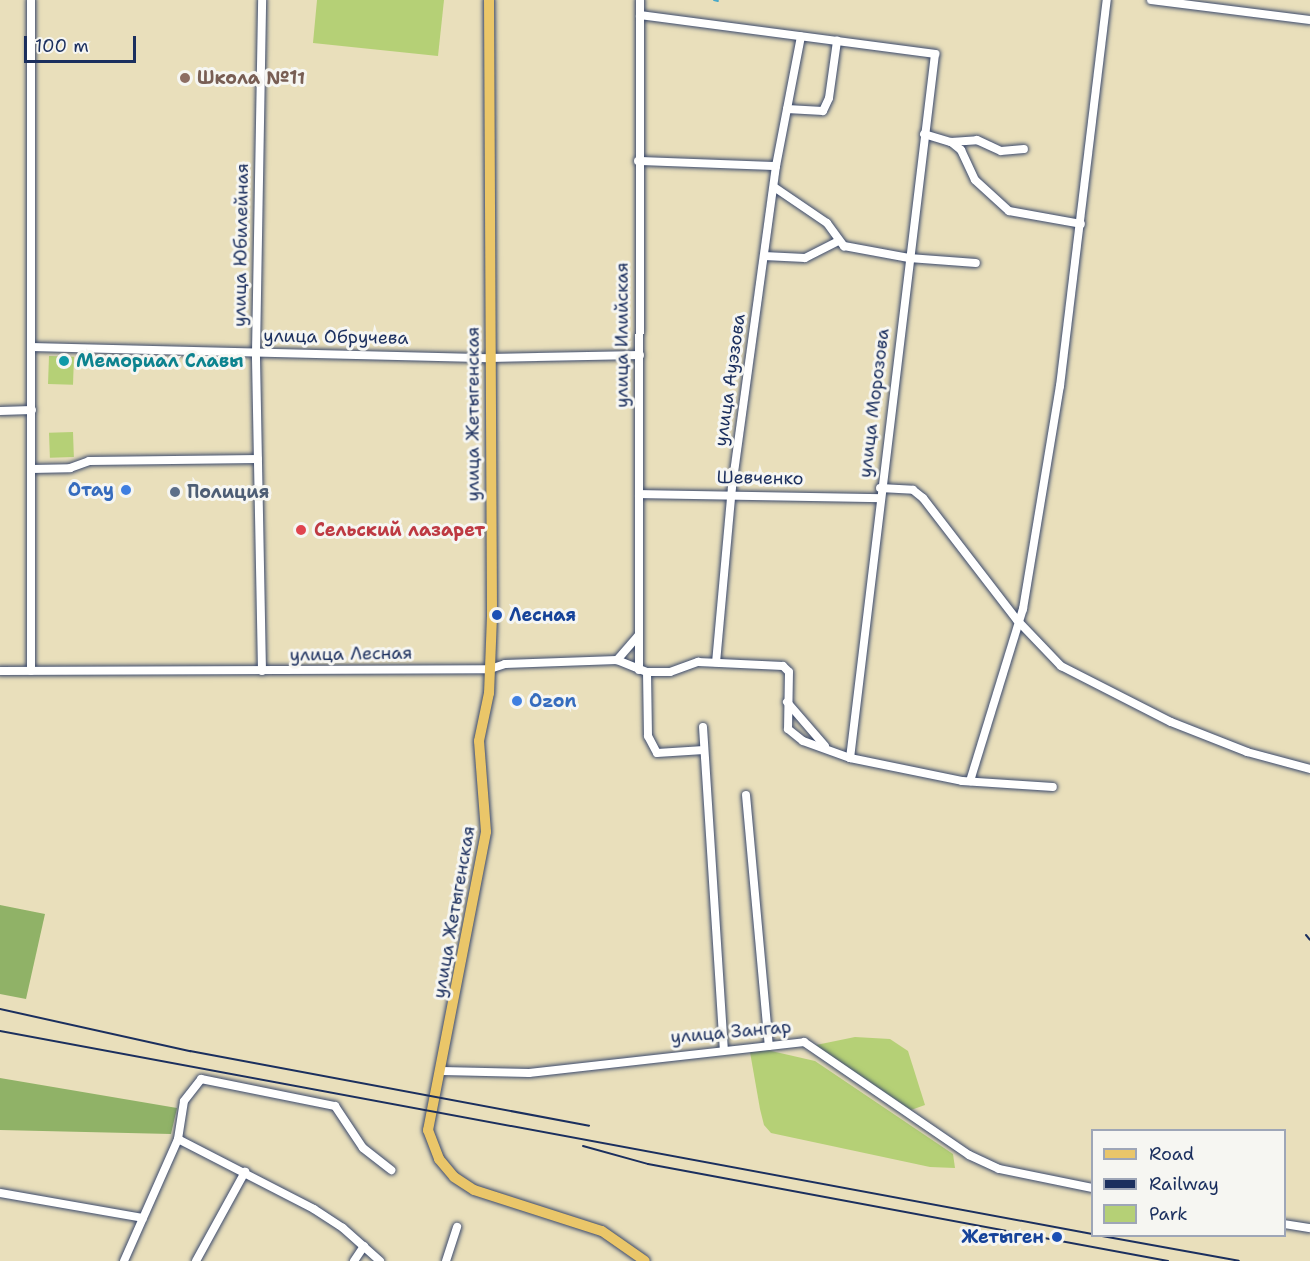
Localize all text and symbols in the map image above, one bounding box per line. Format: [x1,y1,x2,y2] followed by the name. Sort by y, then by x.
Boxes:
[27,24,140,62] scale bar
[35,34,89,58] text: 100 m
[197,67,305,89] place label: Школа №11
[178,71,192,85] marker: Школа №11
[229,163,253,327] street label: улица Юбилейная
[611,262,633,408] street label: улица Илийская
[710,312,750,448] street label: улица Ауэзова
[263,325,409,349] street label: улица Обручева
[462,327,484,501] street label: улица Жетыгенская
[854,327,894,479] street label: улица Морозова
[76,350,243,372] place label: Мемориал Славы
[57,354,71,368] marker: Мемориал Славы
[716,466,804,490] street label: Шевченко
[68,479,114,501] place label: Отау
[187,481,269,503] place label: Полиция
[119,483,133,497] marker: Отау
[168,485,182,499] marker: Полиция
[314,519,485,541] place label: Сельский лазарет
[292,521,310,539] marker: Сельский лазарет
[509,604,576,626] place label: Лесная
[490,608,504,622] marker: Лесная
[290,642,412,666] street label: улица Лесная
[529,690,576,712] place label: Ozon
[510,694,524,708] marker: Ozon
[428,824,480,1000] street label: улица Жетыгенская
[670,1016,792,1048] street label: улица Зангар
[1091,1129,1286,1237] legend
[1149,1142,1194,1166] text: Road
[1149,1172,1219,1196] text: Railway
[1149,1202,1188,1226] text: Park
[961,1226,1044,1248] place label: Жетыген
[1048,1228,1066,1246] marker: Жетыген

